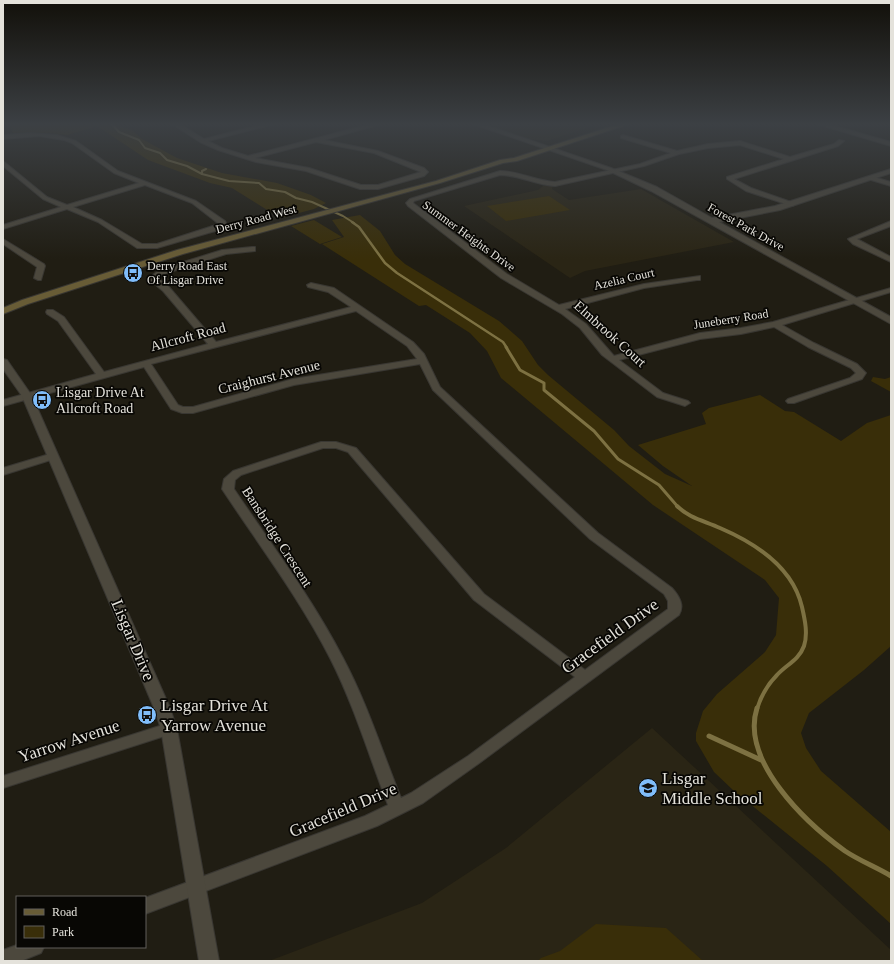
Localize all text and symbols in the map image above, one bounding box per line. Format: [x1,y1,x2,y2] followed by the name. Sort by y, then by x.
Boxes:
[420,198,518,274] street label: Summer Heights Drive
[705,200,787,254] street label: Forest Park Drive
[214,201,298,236] street label: Derry Road West
[147,259,228,287] place label: Derry Road East Of Lisgar Drive
[122,262,144,284] bus stop icon: Derry Road East Of Lisgar Drive
[592,265,656,293] street label: Azelia Court
[571,298,649,370] street label: Elmbrook Court
[693,306,769,332] street label: Juneberry Road
[149,320,227,354] street label: Allcroft Road
[217,357,321,397] street label: Craighurst Avenue
[56,385,144,416] place label: Lisgar Drive At Allcroft Road
[31,389,53,411] bus stop icon: Lisgar Drive At Allcroft Road
[239,484,315,590] street label: Bansbridge Crescent
[558,595,662,677] street label: Gracefield Drive
[107,597,159,683] street label: Lisgar Drive
[161,696,268,735] place label: Lisgar Drive At Yarrow Avenue
[136,704,158,726] bus stop icon: Lisgar Drive At Yarrow Avenue
[16,716,122,766] street label: Yarrow Avenue
[662,769,763,808] place label: Lisgar Middle School
[637,777,659,799] school or university icon: Lisgar Middle School
[287,779,399,841] street label: Gracefield Drive
[16,896,146,948] legend
[52,905,77,919] text: Road
[52,925,74,939] text: Park

